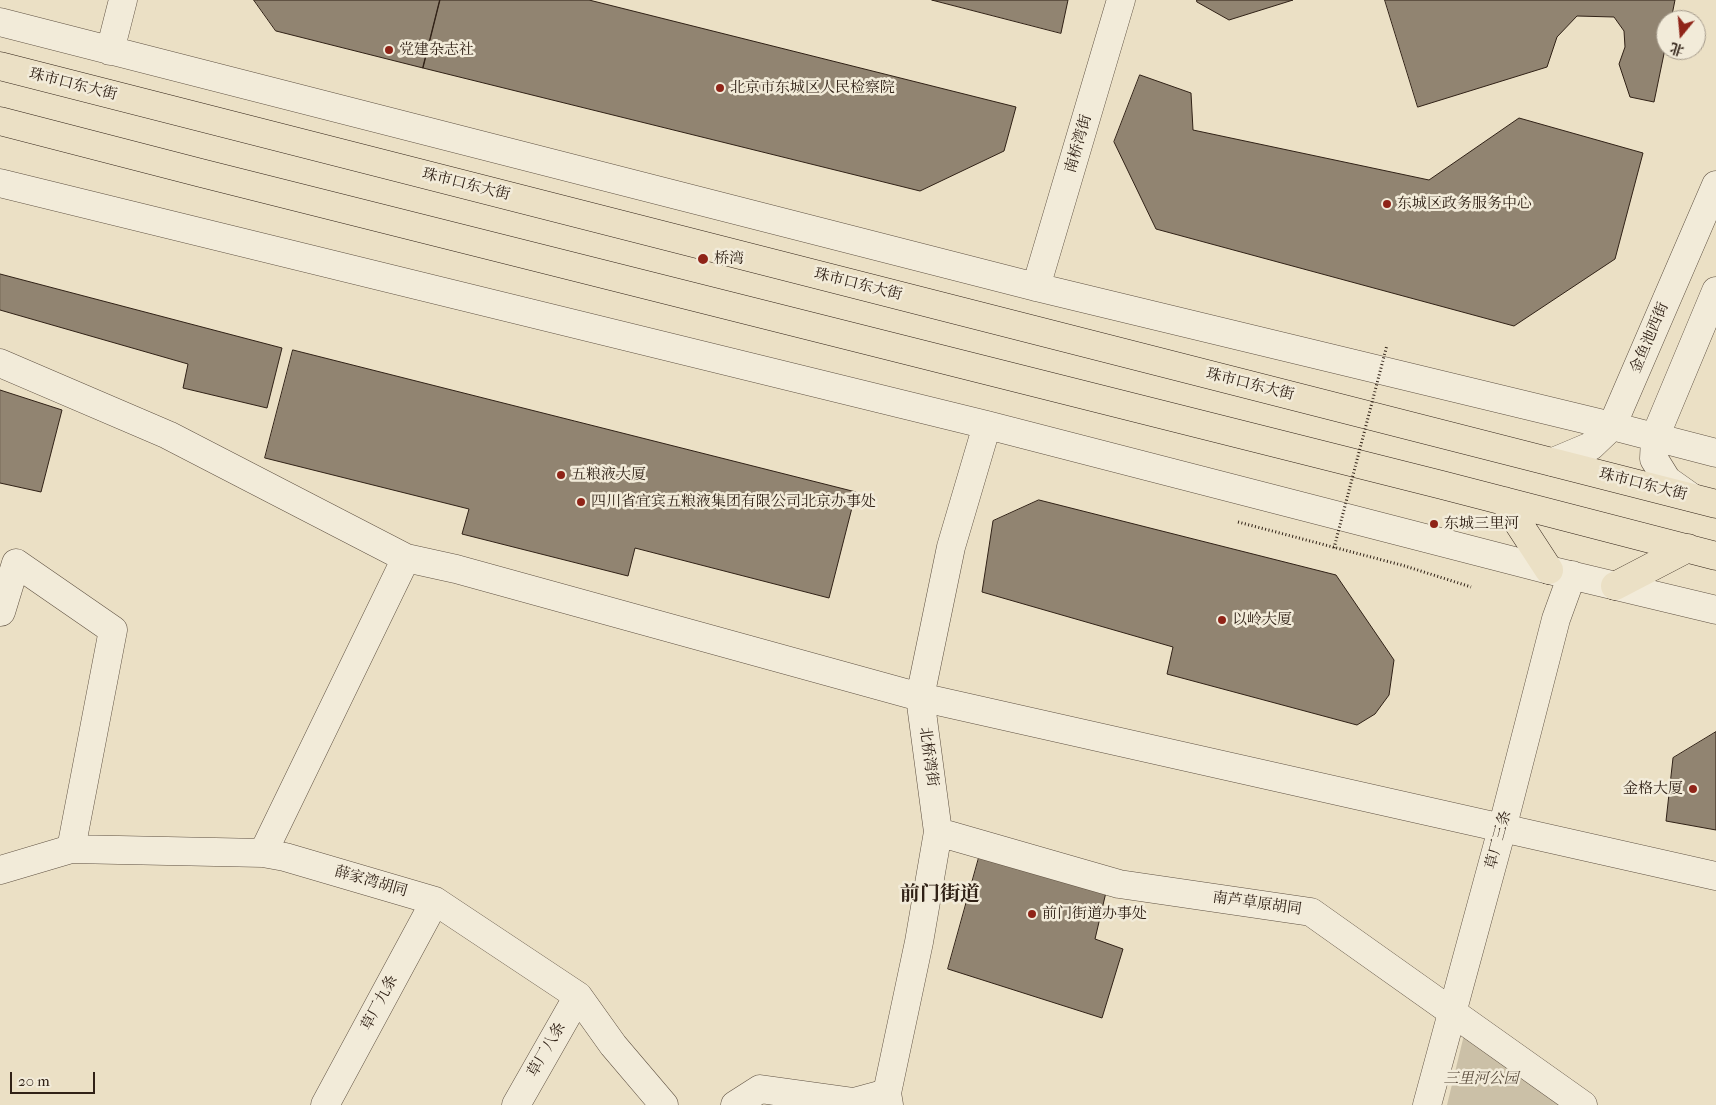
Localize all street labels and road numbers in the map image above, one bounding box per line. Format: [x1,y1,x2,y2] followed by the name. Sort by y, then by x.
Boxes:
[27,65,119,105] street label: 珠市口东大街
[1062,113,1096,175] street label: 南桥湾街
[420,165,512,205] street label: 珠市口东大街
[812,265,904,305] street label: 珠市口东大街
[1627,300,1673,376] street label: 金鱼池西街
[1204,365,1296,405] street label: 珠市口东大街
[1597,465,1689,505] street label: 珠市口东大街
[915,726,941,788] street label: 北桥湾街
[1483,809,1515,871] street label: 草厂三条
[332,863,410,901] street label: 薛家湾胡同
[1211,889,1303,919] street label: 南芦草原胡同
[358,972,402,1034] street label: 草厂九条
[524,1020,570,1080] street label: 草厂八条

